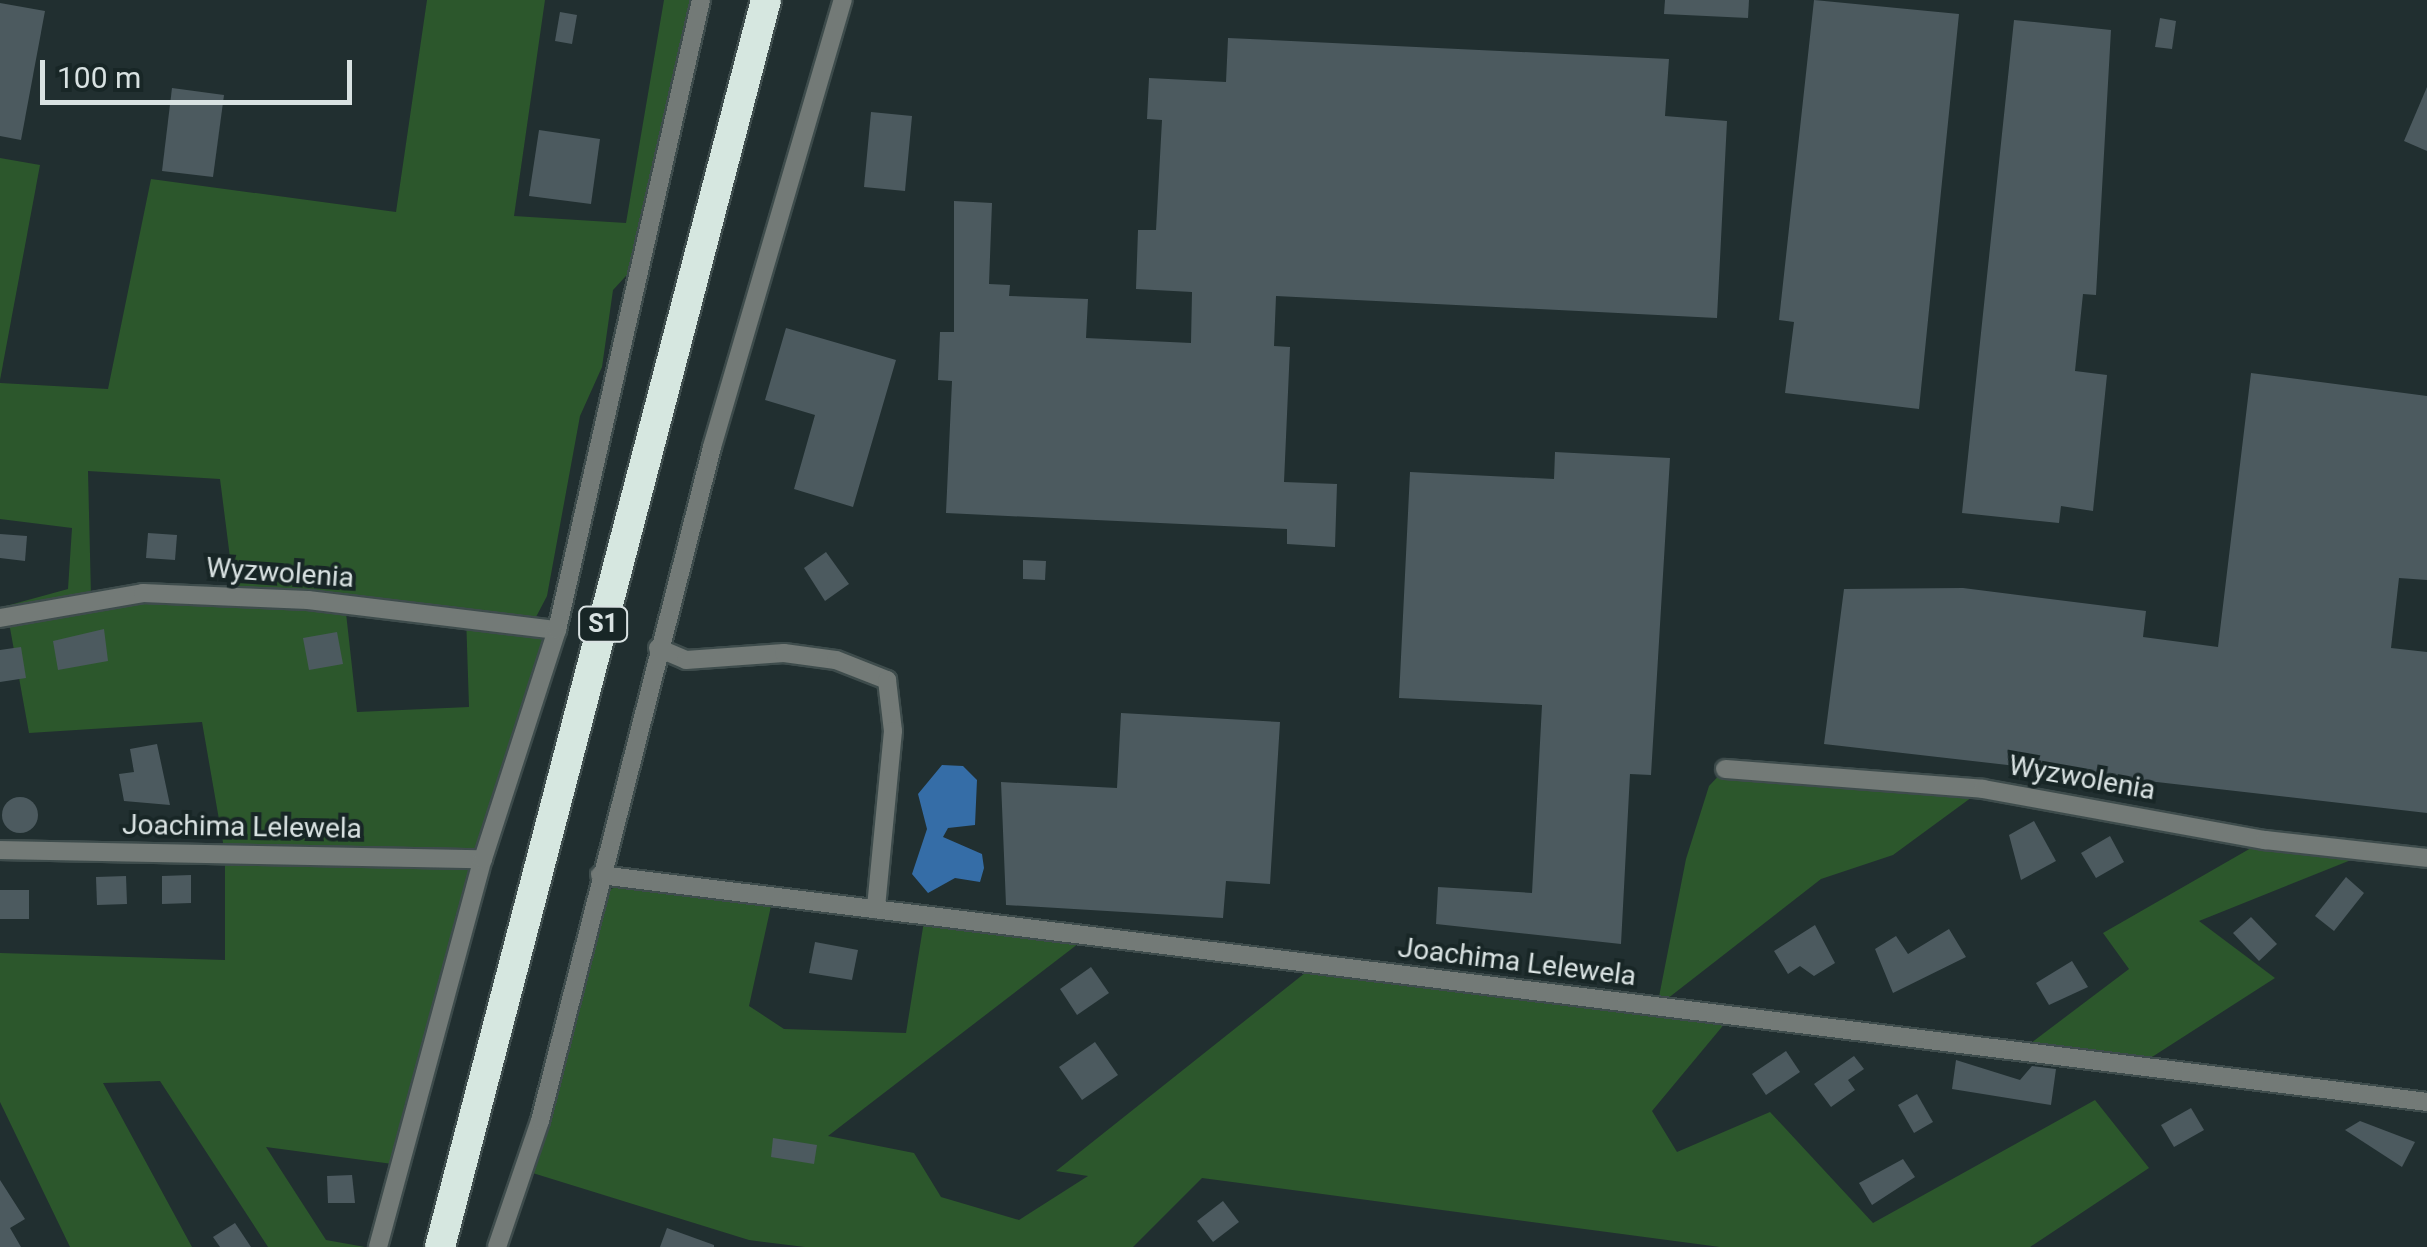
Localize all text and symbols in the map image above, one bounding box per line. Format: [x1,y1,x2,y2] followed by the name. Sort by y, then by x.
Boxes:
[45,40,358,102] scale bar
[57,60,141,95] text: 100 m
[205,551,355,595] street label: Wyzwolenia
[578,604,628,644] road number: S1
[2006,749,2158,807] street label: Wyzwolenia
[122,808,362,846] street label: Joachima Lelewela
[1396,931,1638,993] street label: Joachima Lelewela

